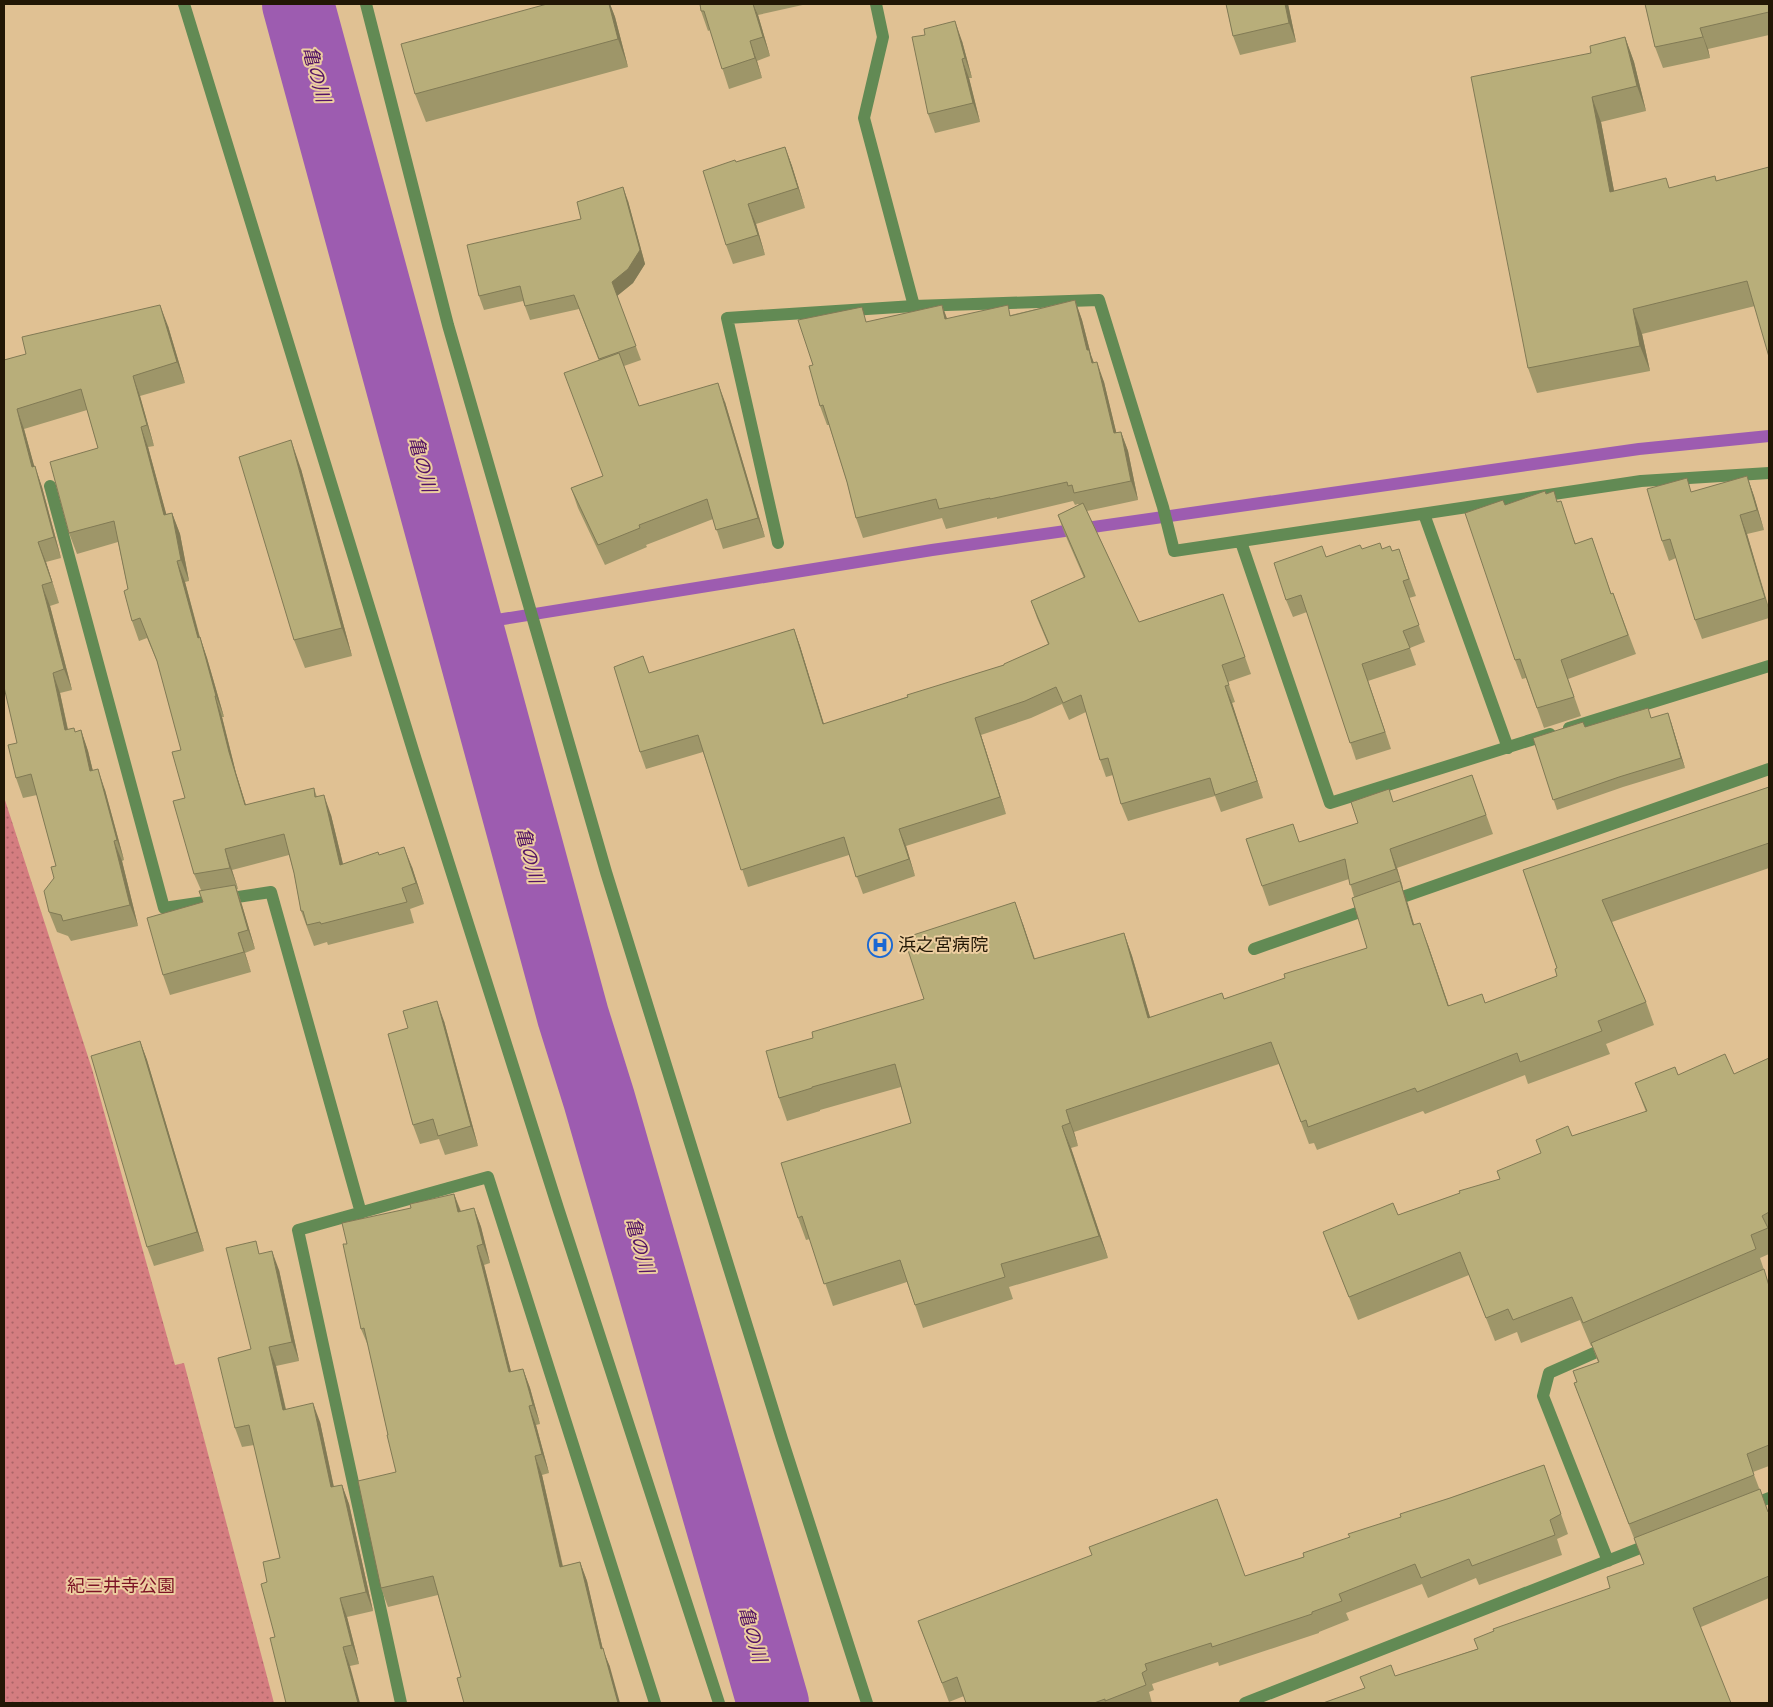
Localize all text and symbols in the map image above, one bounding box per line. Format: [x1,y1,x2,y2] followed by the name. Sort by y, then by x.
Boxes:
[299,43,336,106] water label: 亀の川
[405,433,442,496] water label: 亀の川
[512,824,549,887] water label: 亀の川
[867,932,893,958] hospital icon: 浜之宮病院
[898,933,988,955] place label: 浜之宮病院
[622,1214,660,1277] water label: 亀の川
[67,1574,175,1596] park label: 紀三井寺公園
[735,1603,773,1666] water label: 亀の川

